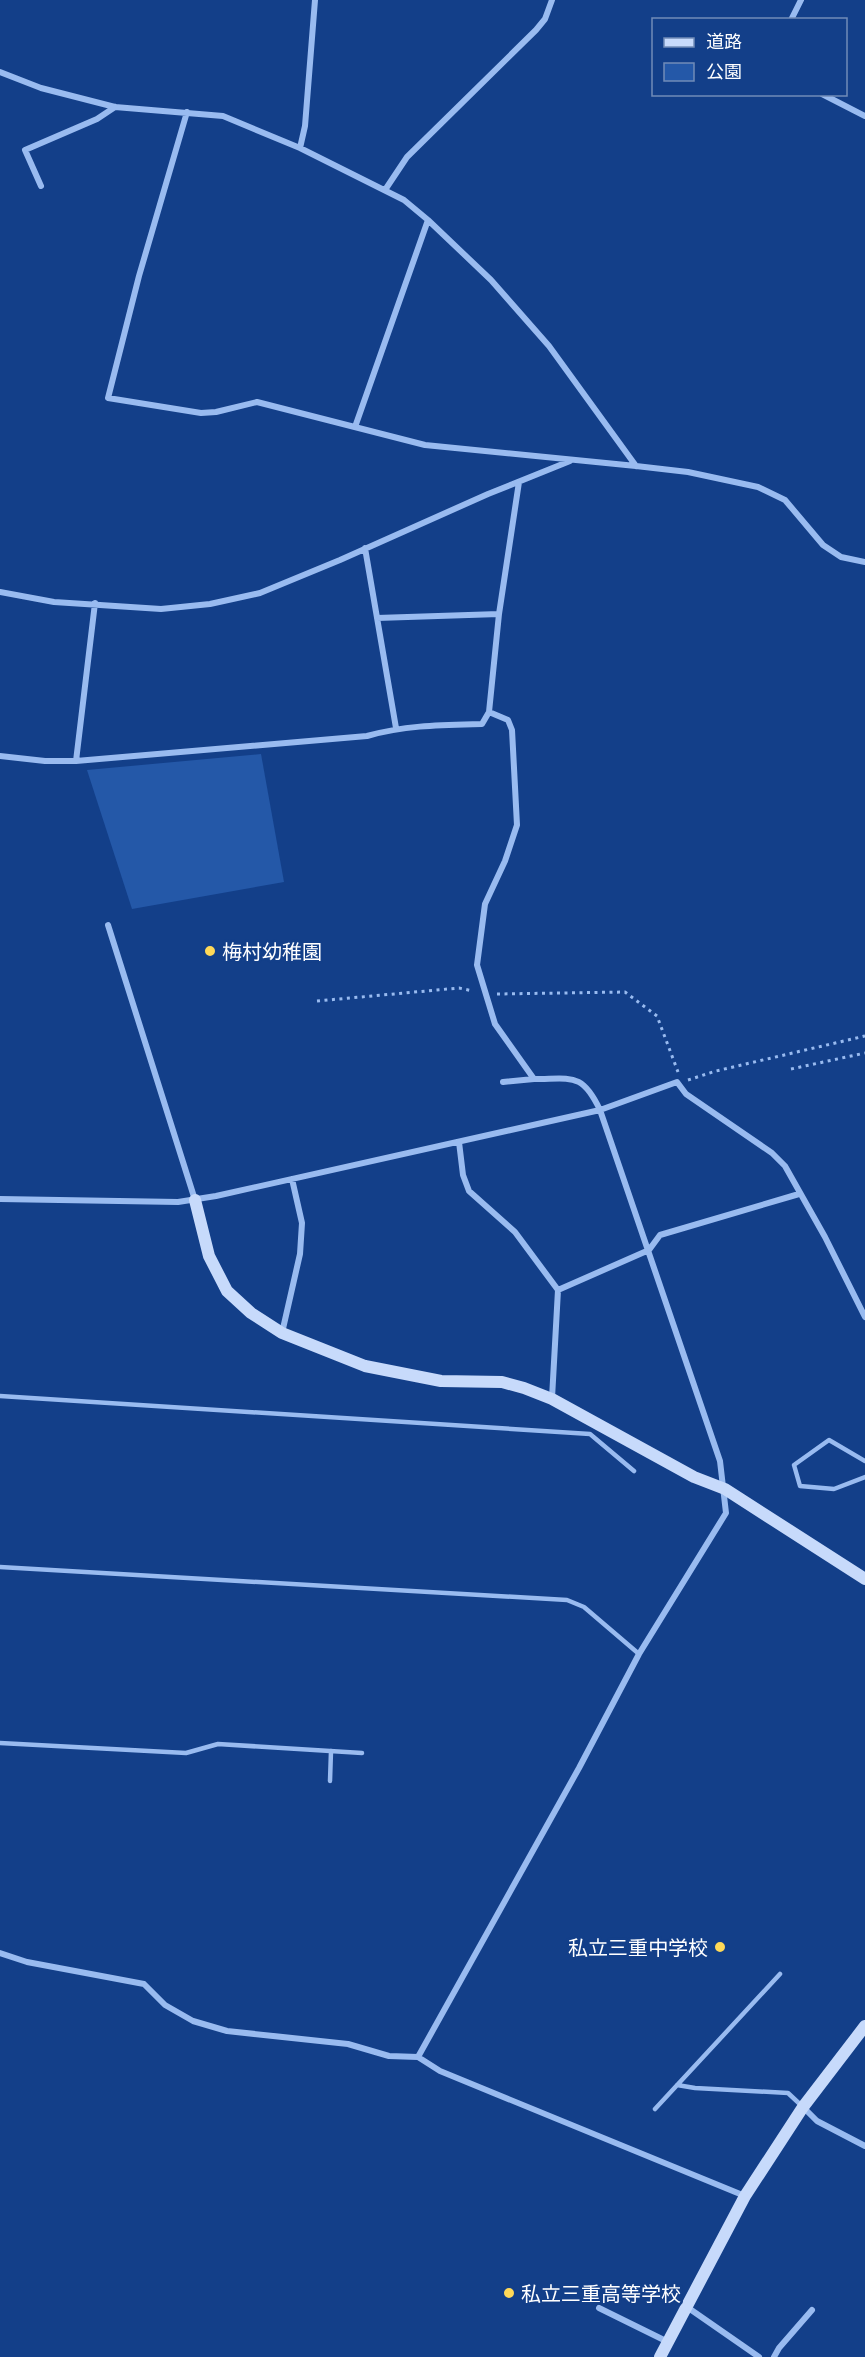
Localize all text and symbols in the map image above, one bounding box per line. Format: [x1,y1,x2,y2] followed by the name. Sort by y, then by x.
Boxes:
[652,18,847,96] legend
[706,30,742,52] text: 道路
[706,60,742,82] text: 公園
[222,939,322,963] place label: 梅村幼稚園
[203,944,217,958] marker: 梅村幼稚園
[568,1935,708,1959] place label: 私立三重中学校
[713,1940,727,1954] marker: 私立三重中学校
[521,2281,681,2305] place label: 私立三重高等学校
[502,2286,516,2300] marker: 私立三重高等学校

